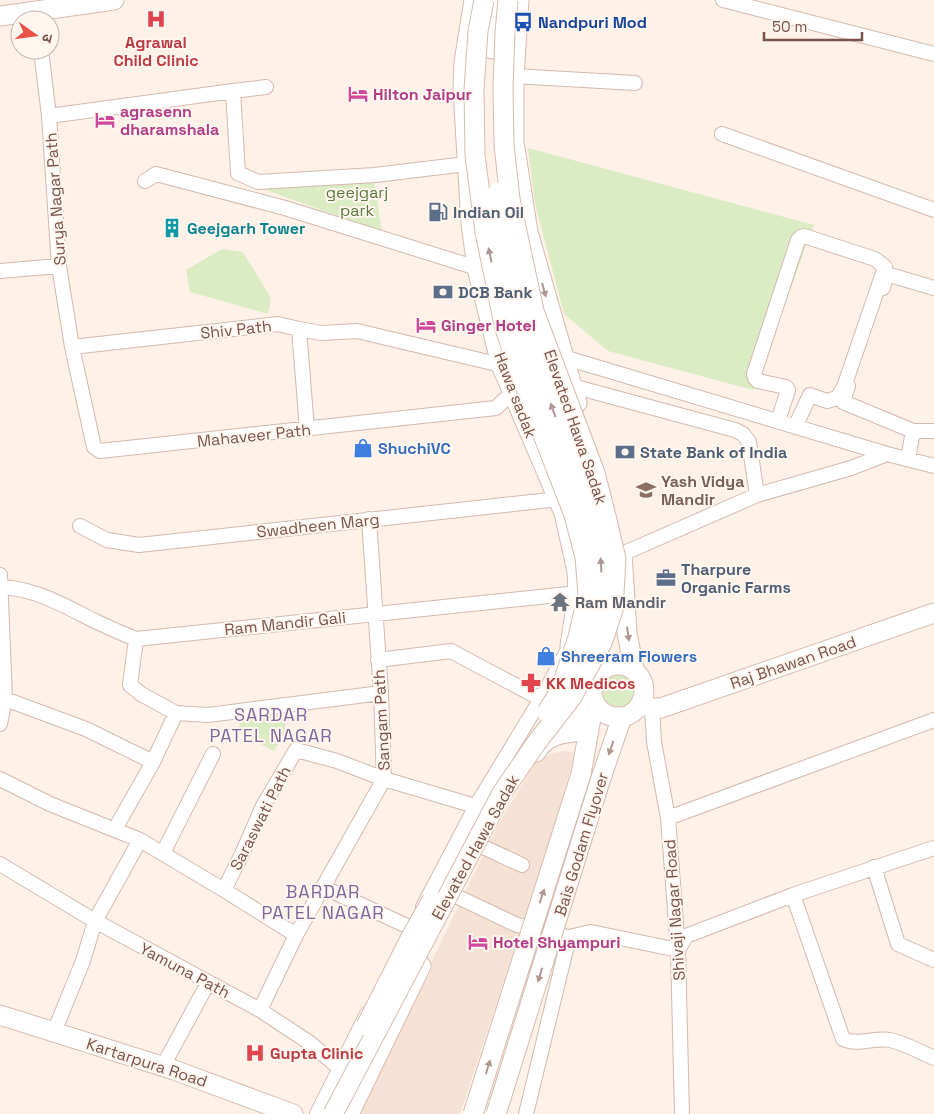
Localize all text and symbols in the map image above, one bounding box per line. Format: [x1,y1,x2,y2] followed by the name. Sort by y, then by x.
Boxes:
[145,8,167,30] hospital icon: Agrawal Child Clinic
[10,10,60,60] north arrow
[764,10,862,42] scale bar
[512,11,534,33] bus stop icon: Nandpuri Mod
[538,12,647,33] place label: Nandpuri Mod
[772,17,807,36] text: 50 m
[38,32,57,45] text: उ
[113,32,199,71] place label: Agrawal Child Clinic
[347,83,369,105] hotel icon: Hilton Jaipur
[373,84,472,105] place label: Hilton Jaipur
[120,101,219,140] place label: agrasenn dharamshala
[94,109,116,131] hotel icon: agrasenn dharamshala
[40,132,71,266] street label: Surya Nagar Path
[326,182,388,221] park label: geejgarj park
[427,201,449,223] fuel station icon: Indian Oil
[453,202,524,223] place label: Indian Oil
[161,217,183,239] building icon: Geejgarh Tower
[187,218,305,239] place label: Geejgarh Tower
[485,247,493,263] one-way arrow
[432,281,454,303] bank icon: DCB Bank
[458,282,532,303] place label: DCB Bank
[541,283,549,298] one-way arrow
[415,314,437,336] hotel icon: Ginger Hotel
[199,315,273,344] street label: Shiv Path
[441,315,536,336] place label: Ginger Hotel
[539,347,612,508] street label: Elevated Hawa Sadak
[489,349,542,442] street label: Hawa sadak
[549,402,556,417] one-way arrow
[196,419,312,452] street label: Mahaveer Path
[352,437,374,459] shop icon: ShuchiVC
[378,438,451,459] place label: ShuchiVC
[614,441,636,463] bank icon: State Bank of India
[640,442,787,463] place label: State Bank of India
[661,471,744,510] place label: Yash Vidya Mandir
[635,479,657,501] school or university icon: Yash Vidya Mandir
[256,509,381,542] street label: Swadheen Marg
[596,556,604,572] one-way arrow
[681,559,791,598] place label: Tharpure Organic Farms
[655,567,677,589] office icon: Tharpure Organic Farms
[549,591,571,613] temple icon: Ram Mandir
[575,592,666,613] place label: Ram Mandir
[223,607,347,640] street label: Ram Mandir Gali
[624,626,632,642] one-way arrow
[727,631,859,694] street label: Raj Bhawan Road
[535,645,557,667] shop icon: Shreeram Flowers
[561,646,697,667] place label: Shreeram Flowers
[368,669,395,771] street label: Sangam Path
[520,672,542,694] pharmacy icon: KK Medicos
[546,673,635,694] place label: KK Medicos
[209,703,333,747] district label: SARDAR PATEL NAGAR
[607,740,614,755] one-way arrow
[225,763,296,874] street label: Saraswati Path
[550,769,613,919] street label: Bais Godam Flyover
[427,771,524,923] street label: Elevated Hawa Sadak
[659,839,690,981] street label: Shivaji Nagar Road
[261,880,385,924] district label: BARDAR PATEL NAGAR
[539,888,547,903] one-way arrow
[467,931,489,953] hotel icon: Hotel Shyampuri
[493,932,620,953] place label: Hotel Shyampuri
[136,938,234,1003] street label: Yamuna Path
[535,968,543,983] one-way arrow
[84,1033,210,1092] street label: Kartarpura Road
[244,1042,266,1064] hospital icon: Gupta Clinic
[270,1043,363,1064] place label: Gupta Clinic
[484,1060,492,1075] one-way arrow

